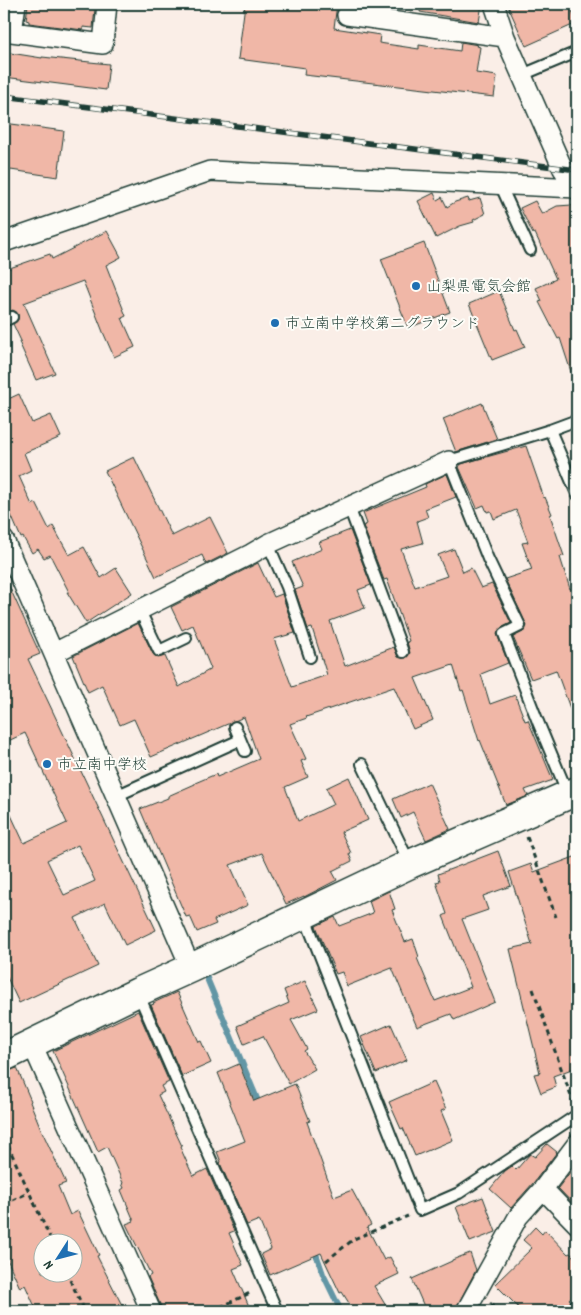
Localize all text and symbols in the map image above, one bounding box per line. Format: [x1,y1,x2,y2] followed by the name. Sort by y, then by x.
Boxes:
[426,277,531,299] place label: 山梨県電気会館
[410,280,422,292] marker: 山梨県電気会館
[285,314,480,336] place label: 市立南中学校第二グラウンド
[269,317,281,329] marker: 市立南中学校第二グラウンド
[57,755,147,777] place label: 市立南中学校
[41,758,53,770] marker: 市立南中学校
[32,1232,82,1282] north arrow
[39,1256,59,1273] text: N

